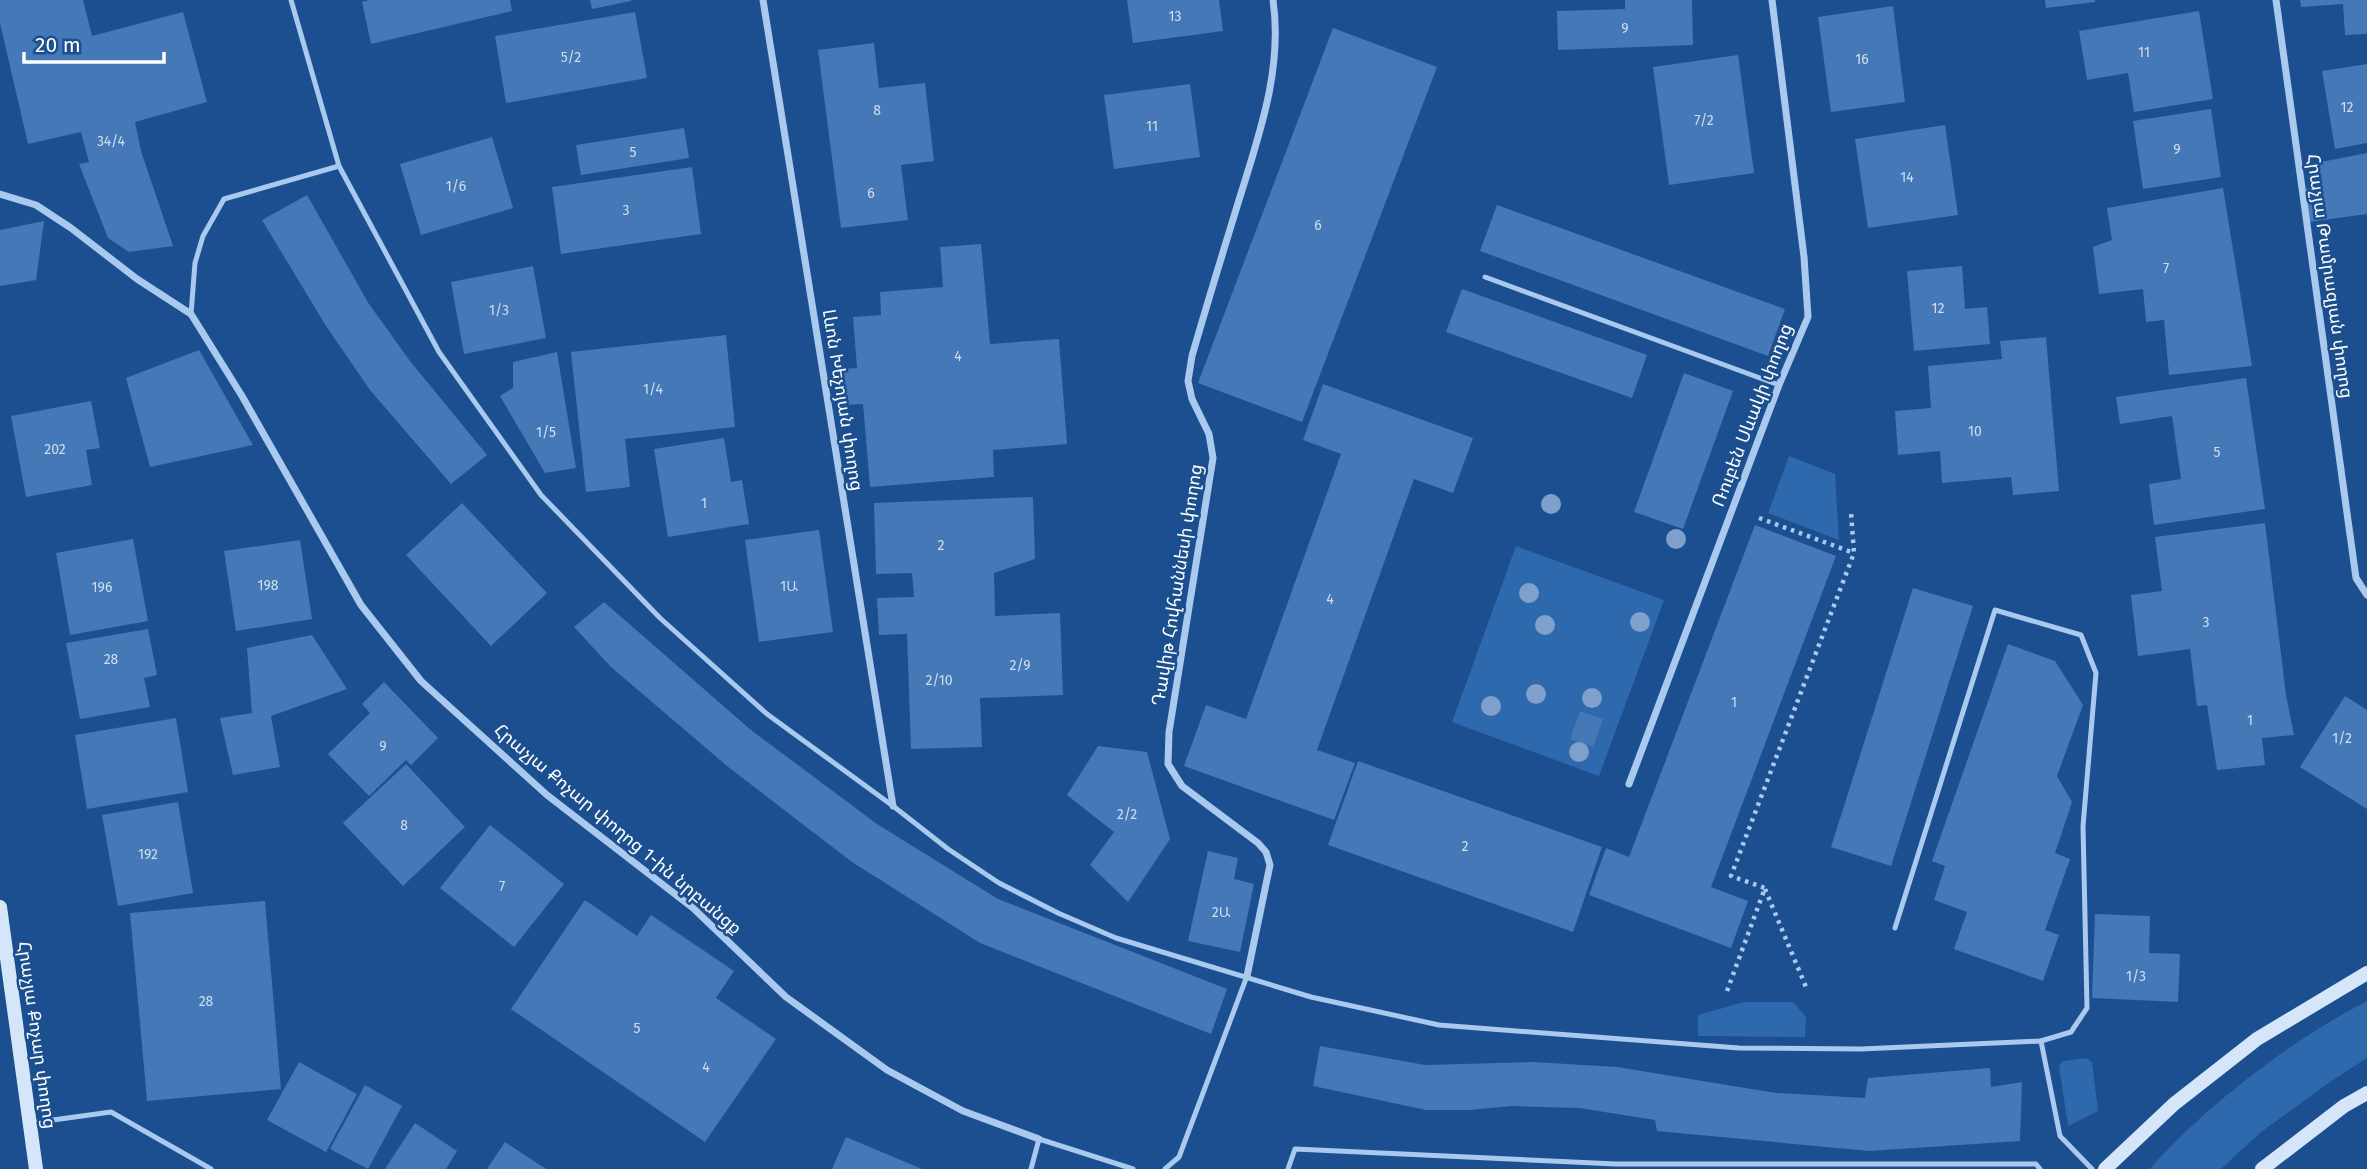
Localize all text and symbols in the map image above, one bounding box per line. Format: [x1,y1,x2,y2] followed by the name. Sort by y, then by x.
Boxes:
[1168,8,1182,25] house number: 13
[1621,20,1629,37] house number: 9
[24,21,164,65] scale bar
[35,32,81,58] text: 20 m
[2138,44,2150,61] house number: 11
[561,49,581,66] house number: 5/2
[1855,51,1869,68] house number: 16
[2341,99,2354,116] house number: 12
[873,102,881,119] house number: 8
[1694,112,1714,129] house number: 7/2
[1146,118,1158,135] house number: 11
[97,133,126,150] house number: 34/4
[2173,141,2181,158] house number: 9
[629,144,637,161] house number: 5
[2302,152,2358,400] street label: Հրաչյա Թամրազյան փողոց
[1900,169,1914,186] house number: 14
[446,178,466,195] house number: 1/6
[867,185,875,202] house number: 6
[623,202,630,219] house number: 3
[1314,217,1322,234] house number: 6
[2163,260,2169,277] house number: 7
[1932,300,1945,317] house number: 12
[489,302,509,319] house number: 1/3
[818,308,868,492] street label: Լևոն Խեչոյան փողոց
[1707,320,1797,510] street label: Ռուբեն Սևակի փողոց
[954,348,962,365] house number: 4
[643,381,664,398] house number: 1/4
[1968,423,1982,440] house number: 10
[536,424,556,441] house number: 1/5
[44,441,66,458] house number: 202
[2213,444,2221,461] house number: 5
[1147,462,1207,708] street label: Դավիթ Հովհաննեսի փողոց
[701,495,707,512] house number: 1
[938,537,945,554] house number: 2
[257,577,279,594] house number: 198
[780,578,798,595] house number: 1Ա
[92,579,112,596] house number: 196
[1326,591,1334,608] house number: 4
[2203,614,2210,631] house number: 3
[104,651,119,668] house number: 28
[1010,657,1031,674] house number: 2/9
[925,672,953,689] house number: 2/10
[1731,694,1737,711] house number: 1
[2247,712,2253,729] house number: 1
[490,719,746,939] street label: Հրաչյա Քոչար փողոց 1-ին նրբանցք
[2332,730,2352,747] house number: 1/2
[379,738,387,755] house number: 9
[1117,806,1137,823] house number: 2/2
[400,817,408,834] house number: 8
[1462,838,1469,855] house number: 2
[138,846,158,863] house number: 192
[499,878,505,895] house number: 7
[1212,904,1231,921] house number: 2Ա
[13,940,61,1130] street label: Հրաչյա Քոչար փողոց
[2126,968,2146,985] house number: 1/3
[199,993,214,1010] house number: 28
[633,1020,641,1037] house number: 5
[702,1059,710,1076] house number: 4

